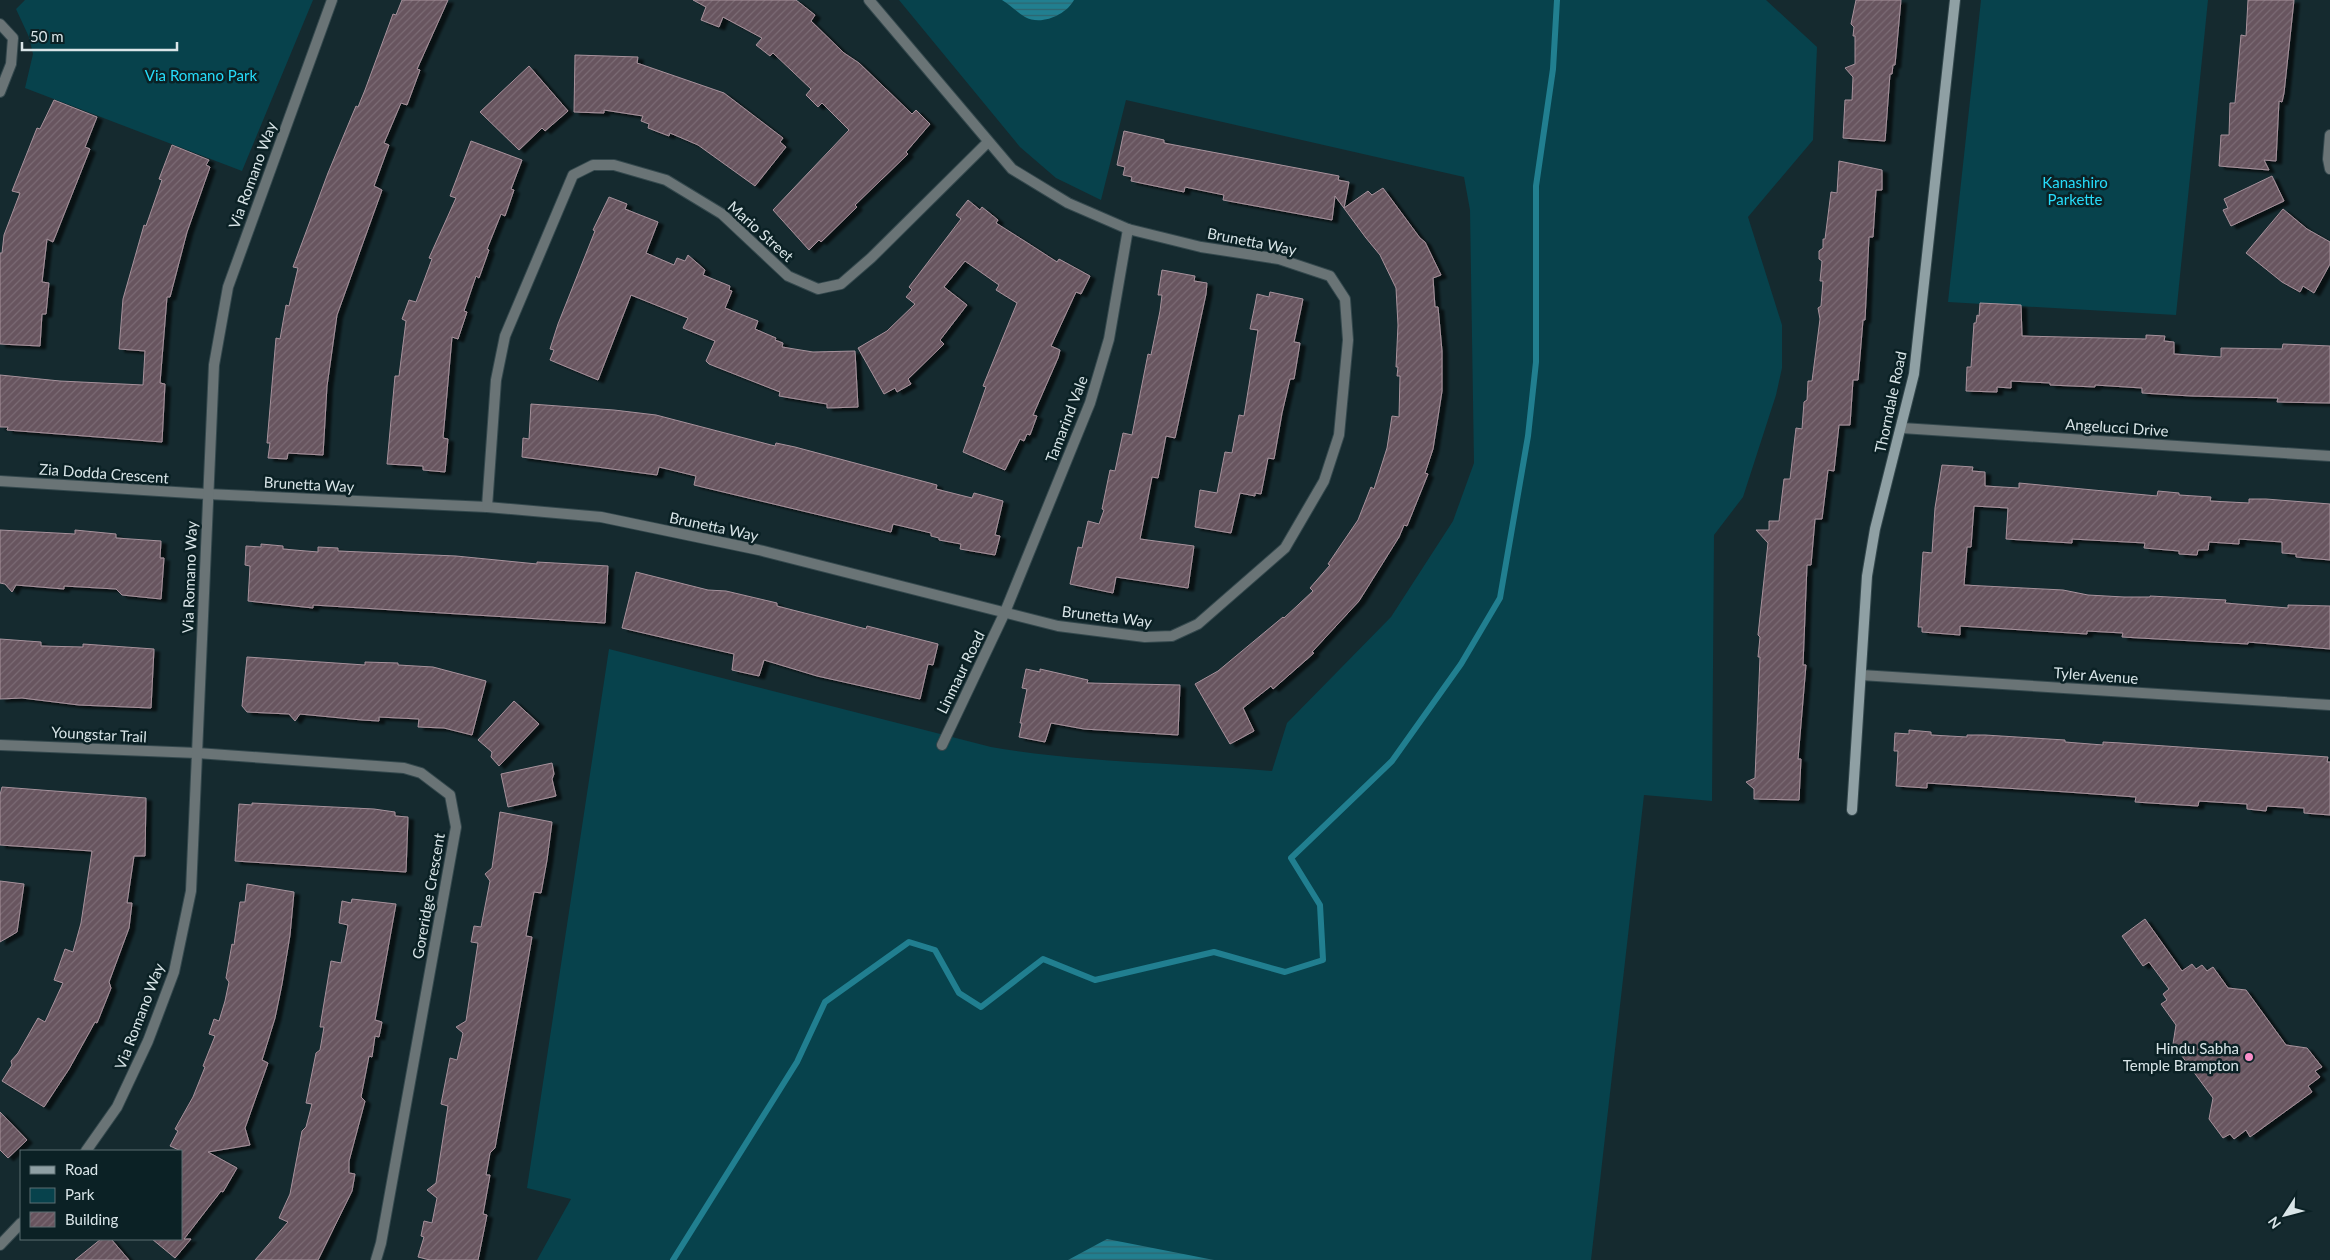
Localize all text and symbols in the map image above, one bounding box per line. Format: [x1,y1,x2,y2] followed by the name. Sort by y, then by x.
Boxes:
[22,20,178,52] scale bar
[30,27,64,45] text: 50 m
[145,66,258,84] park label: Via Romano Park
[224,119,280,231] street label: Via Romano Way
[2042,173,2108,208] park label: Kanashiro Parkette
[724,197,798,266] street label: Mario Street
[1206,224,1298,259] street label: Brunetta Way
[1870,349,1910,455] street label: Thorndale Road
[1041,373,1091,465] street label: Tamarind Vale
[2065,414,2169,440] street label: Angelucci Drive
[39,459,170,487] street label: Zia Dodda Crescent
[263,473,355,495] street label: Brunetta Way
[668,508,760,544] street label: Brunetta Way
[178,520,200,634] street label: Via Romano Way
[1061,602,1153,630] street label: Brunetta Way
[932,628,988,716] street label: Linmaur Road
[2053,663,2139,687] street label: Tyler Avenue
[51,723,147,745] street label: Youngstar Trail
[408,831,448,960] street label: Goreridge Crescent
[110,960,168,1072] street label: Via Romano Way
[2123,1039,2239,1074] place label: Hindu Sabha Temple Brampton
[2243,1051,2255,1063] marker: Hindu Sabha Temple Brampton
[20,1150,182,1240] legend
[65,1160,98,1178] text: Road
[65,1185,95,1203] text: Park
[2260,1190,2310,1240] north arrow
[65,1210,118,1228] text: Building
[2264,1214,2284,1232] text: N

